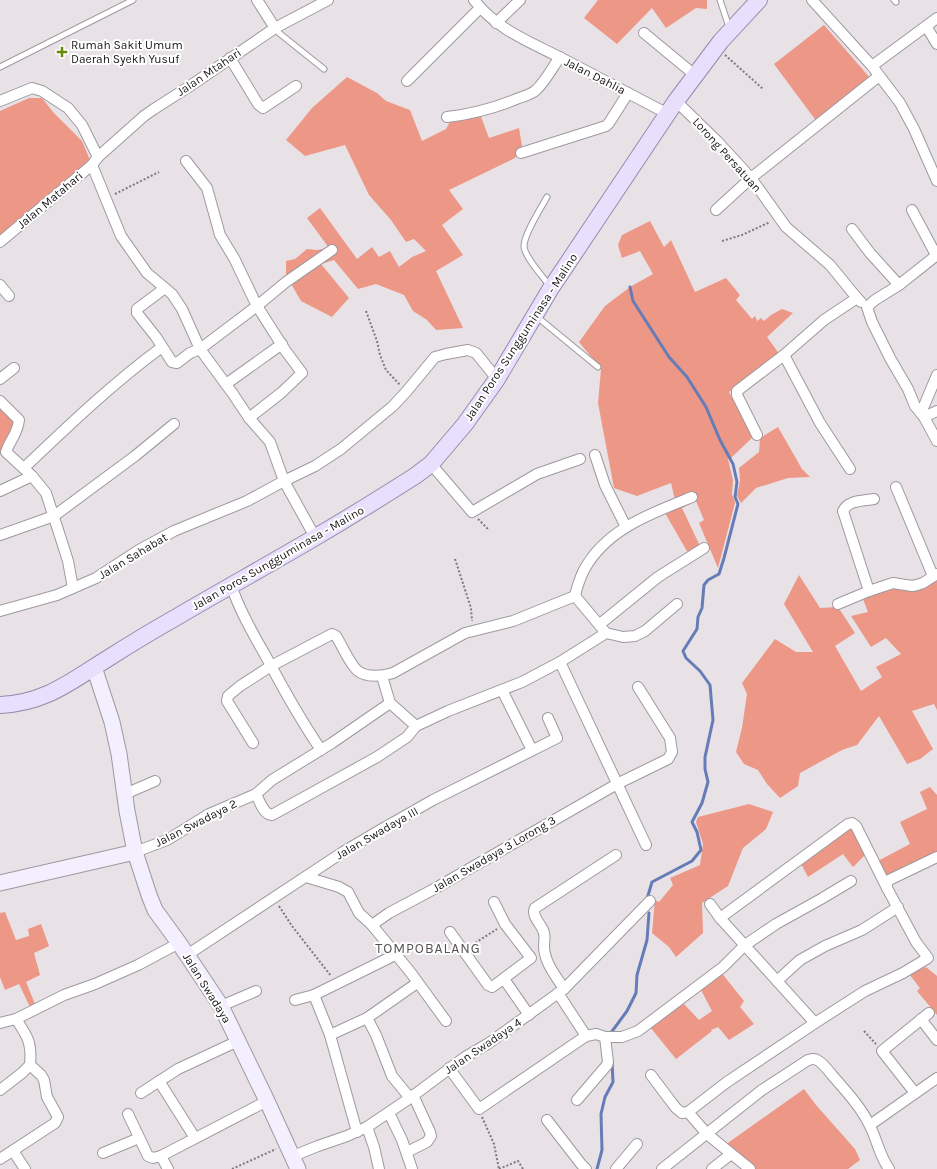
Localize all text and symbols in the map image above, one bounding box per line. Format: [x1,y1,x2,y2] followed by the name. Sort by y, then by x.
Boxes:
[71,38,183,66] place label: Rumah Sakit Umum Daerah Syekh Yusuf
[174,45,244,99] street label: Jalan Mtahari
[56,46,68,58] marker: Rumah Sakit Umum Daerah Syekh Yusuf
[562,55,628,97] street label: Jalan Dahlia
[690,115,764,195] street label: Lorong Persatuan
[14,169,86,231] street label: Jalan Matahari
[462,251,580,423] street label: Jalan Poros Sungguminasa - Malino
[190,503,366,613] street label: Jalan Poros Sungguminasa - Malino
[96,530,170,582] street label: Jalan Sahabat
[153,796,239,850] street label: Jalan Swadaya 2
[333,804,421,862] street label: Jalan Swadaya III
[430,813,558,895] street label: Jalan Swadaya 3 Lorong 3
[375,940,481,957] district label: TOMPOBALANG
[180,950,234,1026] street label: Jalan Swadaya
[442,1015,524,1077] street label: Jalan Swadaya 4

